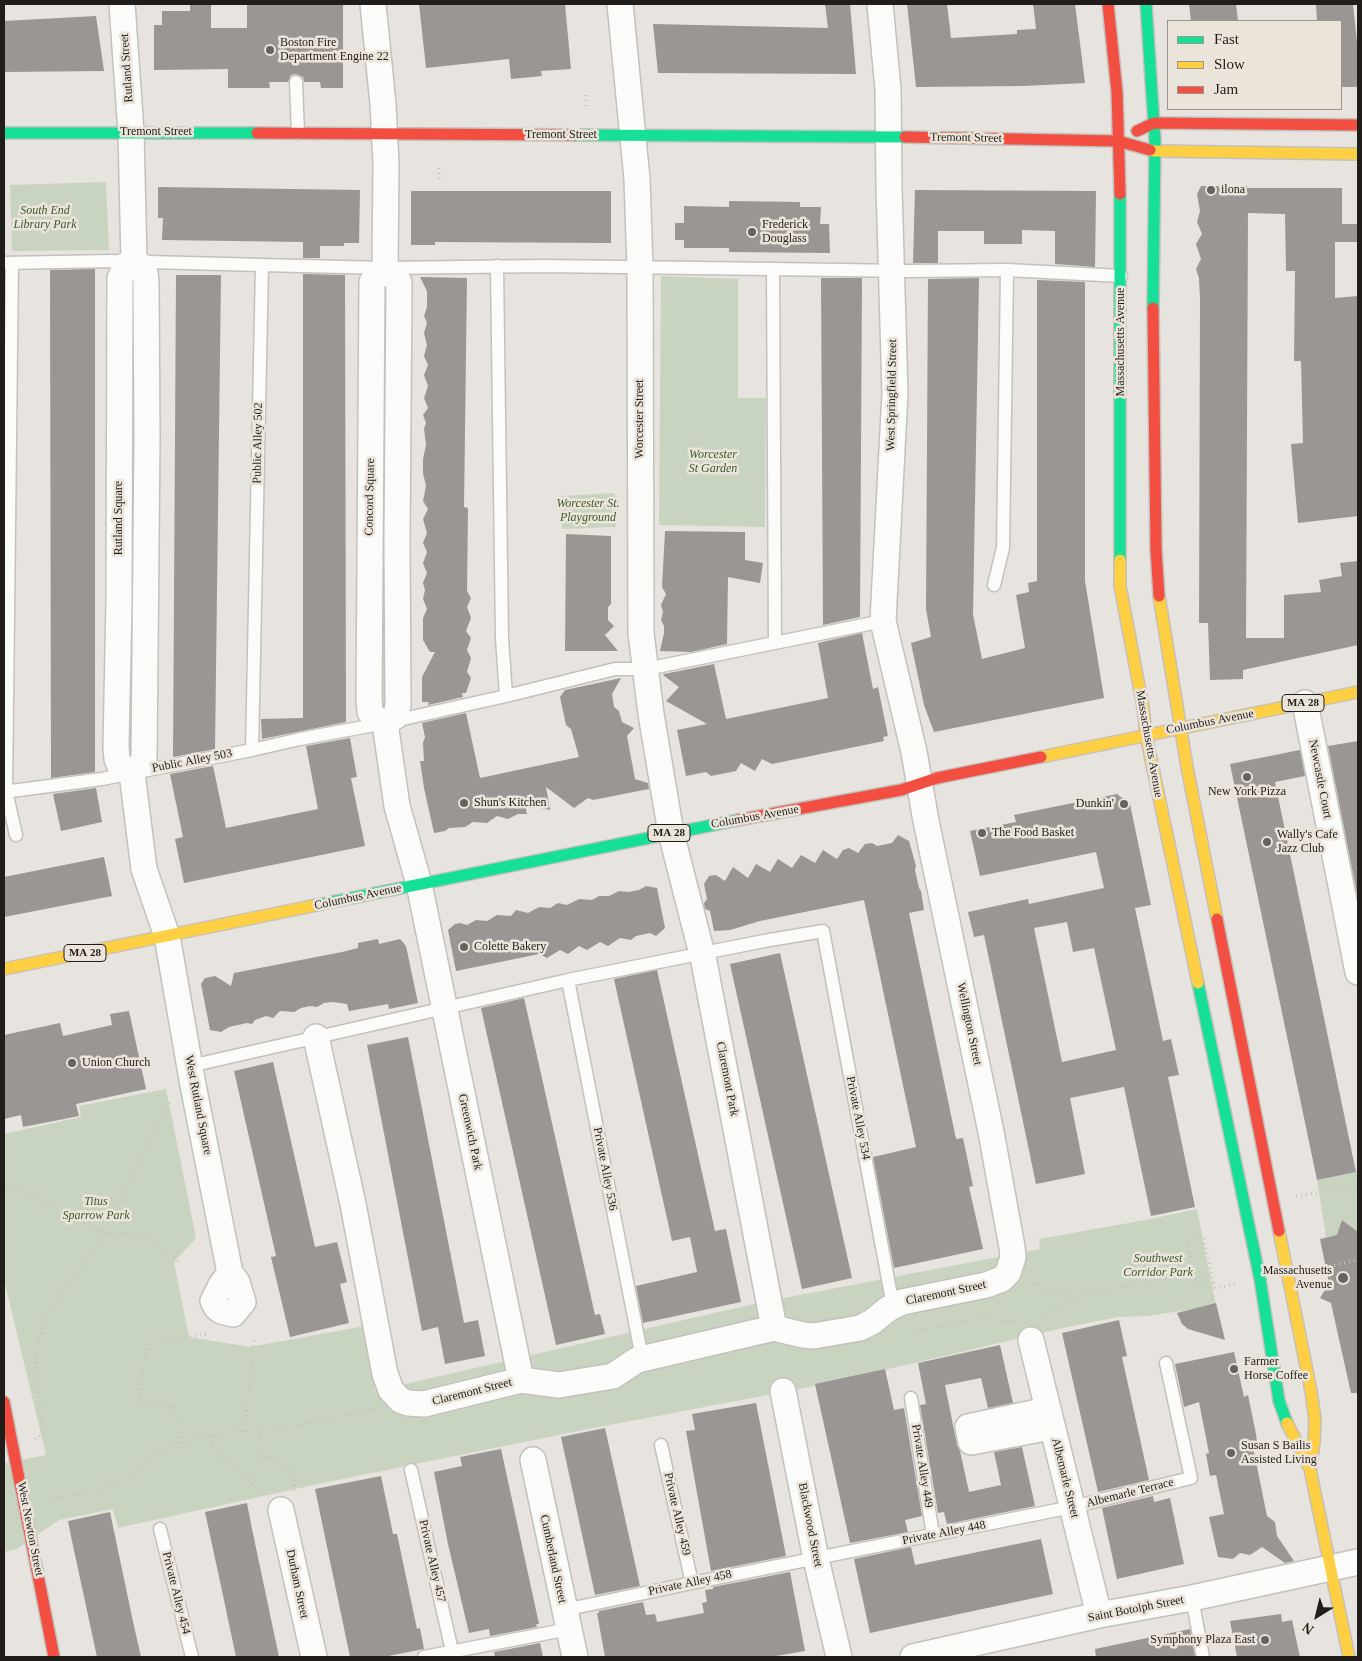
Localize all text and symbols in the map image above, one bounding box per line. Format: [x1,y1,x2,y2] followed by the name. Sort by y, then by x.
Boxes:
[1167,20,1342,110] legend
[1214,31,1239,47] text: Fast
[117,33,137,103] street label: Rutland Street
[280,36,389,64] place label: Boston Fire Department Engine 22
[264,44,276,56] marker: Boston Fire Department Engine 22
[1214,56,1245,72] text: Slow
[1214,81,1238,97] text: Jam
[120,125,192,139] street label: Tremont Street
[525,128,597,142] street label: Tremont Street
[930,130,1002,146] street label: Tremont Street
[1221,183,1245,197] place label: ilona
[1205,184,1217,196] marker: ilona
[14,204,76,232] park label: South End Library Park
[762,218,808,246] place label: Frederick Douglass
[746,226,758,238] marker: Frederick Douglass
[1114,288,1128,396] street label: Massachusetts Avenue
[884,339,900,451] street label: West Springfield Street
[633,379,647,459] street label: Worcester Street
[250,402,266,484] street label: Public Alley 502
[689,448,737,476] park label: Worcester St Garden
[362,458,378,536] street label: Concord Square
[112,481,126,555] street label: Rutland Square
[556,497,620,525] park label: Worcester St. Playground
[1132,689,1166,799] street label: Massachusetts Avenue
[1282,694,1324,711] road number: MA 28
[1165,706,1255,738] street label: Columbus Avenue
[1305,738,1335,820] street label: Newcastle Court
[151,746,233,776] street label: Public Alley 503
[1241,771,1253,783] marker: New York Pizza
[1208,785,1286,799] place label: New York Pizza
[474,796,546,810] place label: Shun's Kitchen
[458,797,470,809] marker: Shun's Kitchen
[1076,797,1114,811] place label: Dunkin'
[1118,798,1130,810] marker: Dunkin'
[710,802,800,832] street label: Columbus Avenue
[648,824,690,841] road number: MA 28
[992,826,1074,840] place label: The Food Basket
[976,827,988,839] marker: The Food Basket
[1277,828,1338,856] place label: Wally's Cafe Jazz Club
[1261,836,1273,848] marker: Wally's Cafe Jazz Club
[313,881,403,913] street label: Columbus Avenue
[474,940,546,954] place label: Colette Bakery
[458,941,470,953] marker: Colette Bakery
[64,944,106,961] road number: MA 28
[953,981,985,1067] street label: Wellington Street
[713,1040,741,1118] street label: Claremont Park
[181,1054,215,1156] street label: West Rutland Square
[82,1056,150,1070] place label: Union Church
[66,1057,78,1069] marker: Union Church
[843,1075,873,1161] street label: Private Alley 534
[455,1093,485,1171] street label: Greenwich Park
[590,1126,620,1212] street label: Private Alley 536
[62,1195,130,1223] park label: Titus Sparrow Park
[1123,1252,1193,1280] park label: Southwest Corridor Park
[1263,1264,1332,1292] place label: Massachusetts Avenue
[1336,1271,1350,1285] marker: Massachusetts Avenue
[905,1277,987,1309] street label: Claremont Street
[1244,1355,1308,1383] place label: Farmer Horse Coffee
[1228,1363,1240,1375] marker: Farmer Horse Coffee
[431,1375,513,1409] street label: Claremont Street
[908,1423,936,1509] street label: Private Alley 449
[1048,1437,1082,1519] street label: Albemarle Street
[1241,1439,1317,1467] place label: Susan S Bailis Assisted Living
[1225,1447,1237,1459] marker: Susan S Bailis Assisted Living
[660,1471,694,1557] street label: Private Alley 459
[1085,1475,1175,1511] street label: Albemarle Terrace
[14,1481,46,1577] street label: West Newton Street
[795,1482,825,1568] street label: Blackwood Street
[537,1513,569,1605] street label: Cumberland Street
[415,1518,449,1604] street label: Private Alley 457
[901,1518,987,1548] street label: Private Alley 448
[283,1548,311,1620] street label: Durham Street
[159,1550,193,1636] street label: Private Alley 454
[647,1567,733,1599] street label: Private Alley 458
[1292,1591,1342,1641] north arrow
[1087,1593,1185,1625] street label: Saint Botolph Street
[1299,1619,1316,1638] text: N
[1150,1633,1255,1647] place label: Symphony Plaza East
[1259,1634,1271,1646] marker: Symphony Plaza East

